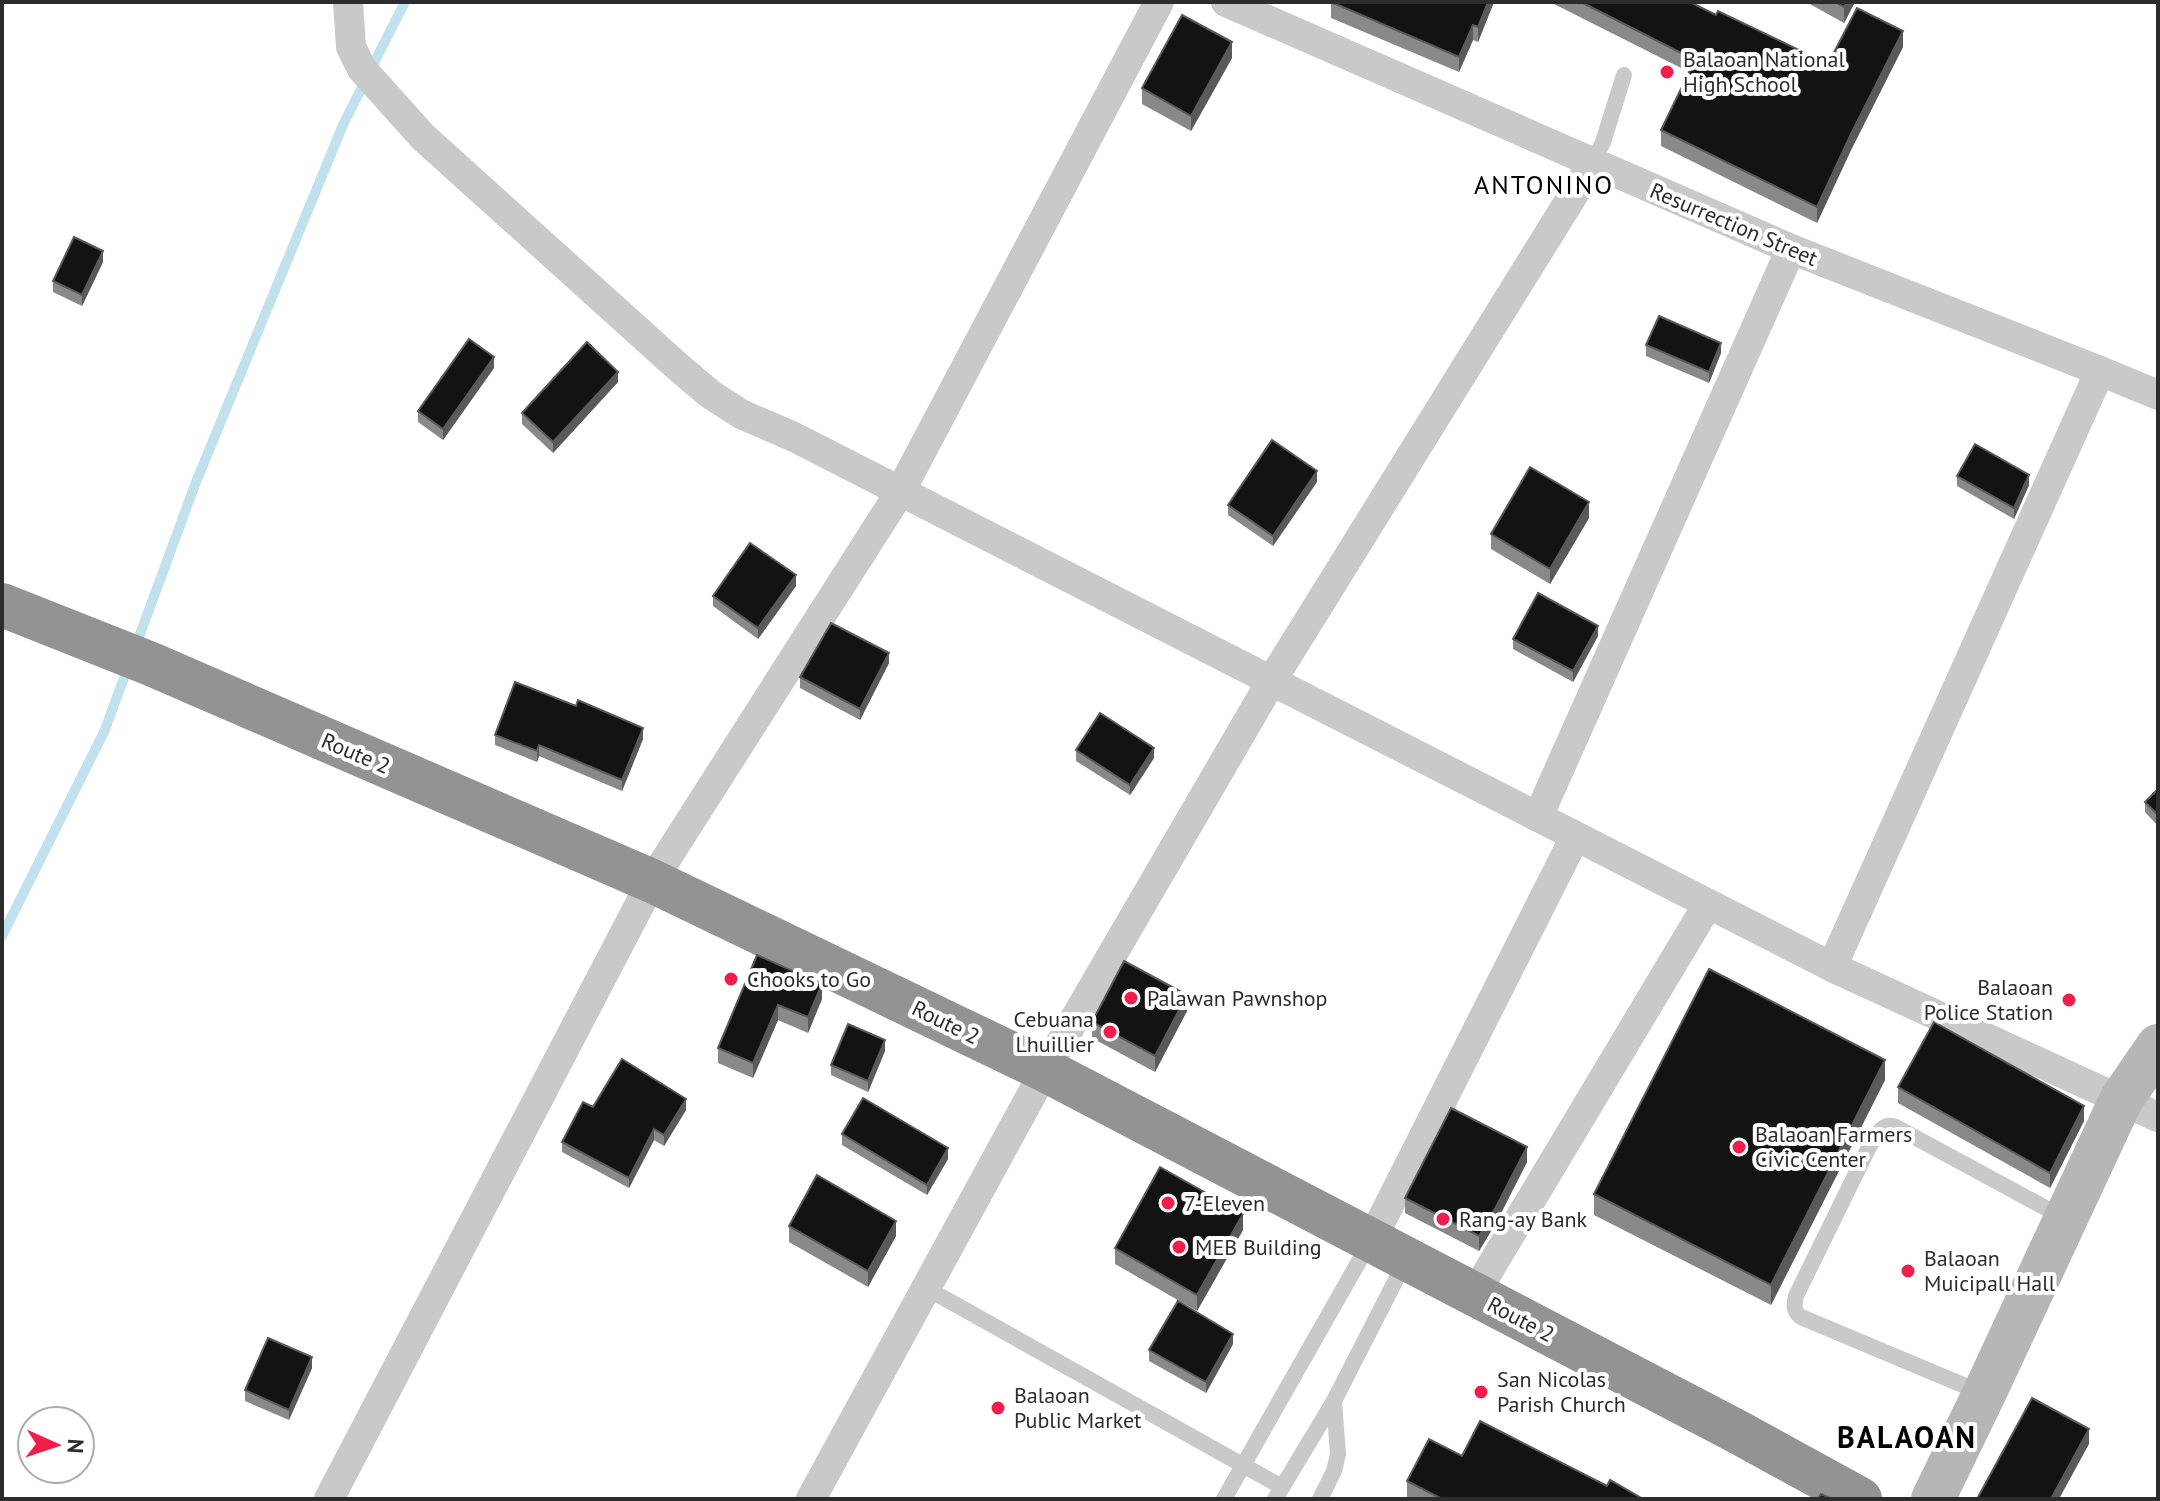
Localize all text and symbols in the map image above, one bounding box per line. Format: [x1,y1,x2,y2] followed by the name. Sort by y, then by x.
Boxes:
[1683,45,1846,98] place label: Balaoan National High School
[1658,63,1676,81] marker: Balaoan National High School
[1474,168,1614,201] district label: ANTONINO
[1646,176,1823,272] street label: Resurrection Street
[317,726,395,780] street label: Route 2
[747,965,871,993] place label: Chooks to Go
[722,970,740,988] marker: Chooks to Go
[1924,973,2053,1026] place label: Balaoan Police Station
[1147,984,1327,1012] place label: Palawan Pawnshop
[1122,989,1140,1007] marker: Palawan Pawnshop
[2060,991,2078,1009] marker: Balaoan Police Station
[908,994,984,1050] street label: Route 2
[1013,1005,1095,1058] place label: Cebuana Lhuillier
[1101,1023,1119,1041] marker: Cebuana Lhuillier
[1755,1120,1912,1173] place label: Balaoan Farmers Civic Center
[1730,1138,1748,1156] marker: Balaoan Farmers Civic Center
[1184,1189,1265,1217] place label: 7-Eleven
[1159,1194,1177,1212] marker: 7-Eleven
[1459,1205,1588,1233] place label: Rang-ay Bank
[1434,1210,1452,1228] marker: Rang-ay Bank
[1195,1233,1322,1261] place label: MEB Building
[1170,1238,1188,1256] marker: MEB Building
[1924,1244,2056,1297] place label: Balaoan Muicipall Hall
[1899,1262,1917,1280] marker: Balaoan Muicipall Hall
[1483,1290,1559,1348] street label: Route 2
[1497,1365,1626,1418] place label: San Nicolas Parish Church
[1014,1381,1142,1434] place label: Balaoan Public Market
[1472,1383,1490,1401] marker: San Nicolas Parish Church
[989,1399,1007,1417] marker: Balaoan Public Market
[16,1405,96,1485] north arrow
[1837,1417,1977,1456] district label: BALAOAN
[62,1438,90,1454] text: N

